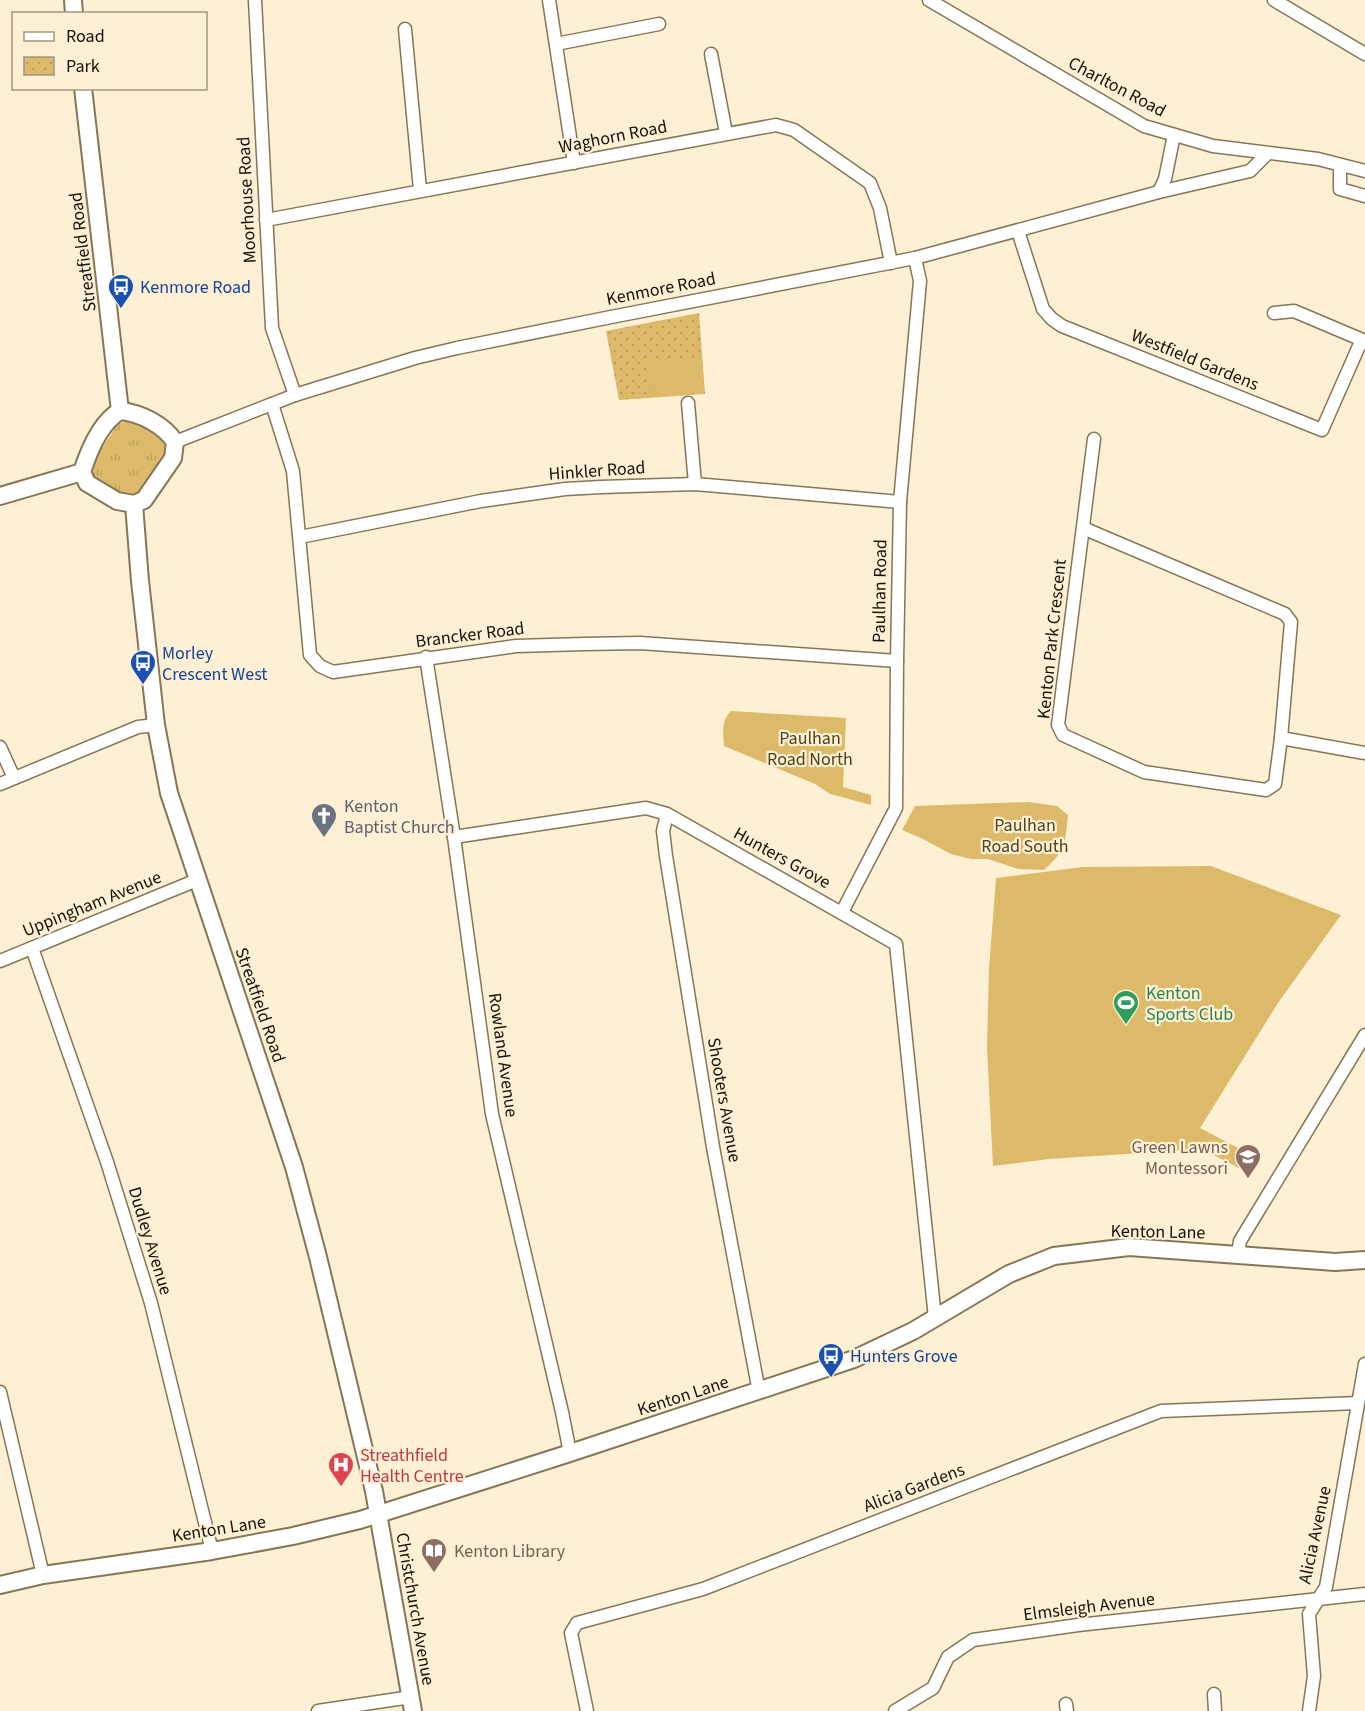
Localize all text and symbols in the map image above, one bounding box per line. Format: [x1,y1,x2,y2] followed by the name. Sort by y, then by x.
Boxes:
[12,12,207,90] legend
[66,24,105,49] text: Road
[1064,51,1170,123] street label: Charlton Road
[66,54,100,79] text: Park
[557,114,669,160] street label: Waghorn Road
[231,136,263,264] street label: Moorhouse Road
[63,191,103,313] street label: Streatfield Road
[604,266,718,312] street label: Kenmore Road
[106,272,136,310] bus stop icon: Kenmore Road
[140,275,251,300] place label: Kenmore Road
[1127,323,1263,397] street label: Westfield Gardens
[548,455,646,487] street label: Hinkler Road
[867,539,893,643] street label: Paulhan Road
[1031,558,1073,720] street label: Kenton Park Crescent
[414,616,526,654] street label: Brancker Road
[162,641,267,687] place label: Morley Crescent West
[128,648,158,686] bus stop icon: Morley Crescent West
[767,726,853,772] park label: Paulhan Road North
[344,794,455,840] place label: Kenton Baptist Church
[309,801,339,839] church icon: Kenton Baptist Church
[981,813,1069,859] park label: Paulhan Road South
[729,821,835,895] street label: Hunters Grove
[19,865,165,943] street label: Uppingham Avenue
[229,944,291,1066] street label: Streatfield Road
[1146,981,1233,1027] place label: Kenton Sports Club
[1111,988,1141,1026] sports icon: Kenton Sports Club
[482,991,524,1119] street label: Rowland Avenue
[701,1036,747,1164] street label: Shooters Avenue
[1131,1135,1228,1181] place label: Green Lawns Montessori
[1233,1142,1263,1180] school or university icon: Green Lawns Montessori
[122,1184,178,1298] street label: Dudley Avenue
[1110,1219,1206,1245] street label: Kenton Lane
[816,1341,846,1379] bus stop icon: Hunters Grove
[850,1344,958,1369] place label: Hunters Grove
[634,1369,732,1423] street label: Kenton Lane
[360,1443,464,1489] place label: Streathfield Health Centre
[326,1450,356,1488] hospital icon: Streathfield Health Centre
[860,1457,968,1519] street label: Alicia Gardens
[1292,1484,1338,1586] street label: Alicia Avenue
[170,1509,268,1549] street label: Kenton Lane
[389,1531,441,1687] street label: Christchurch Avenue
[419,1536,449,1574] library icon: Kenton Library
[454,1539,566,1564] place label: Kenton Library
[1022,1587,1156,1627] street label: Elmsleigh Avenue

